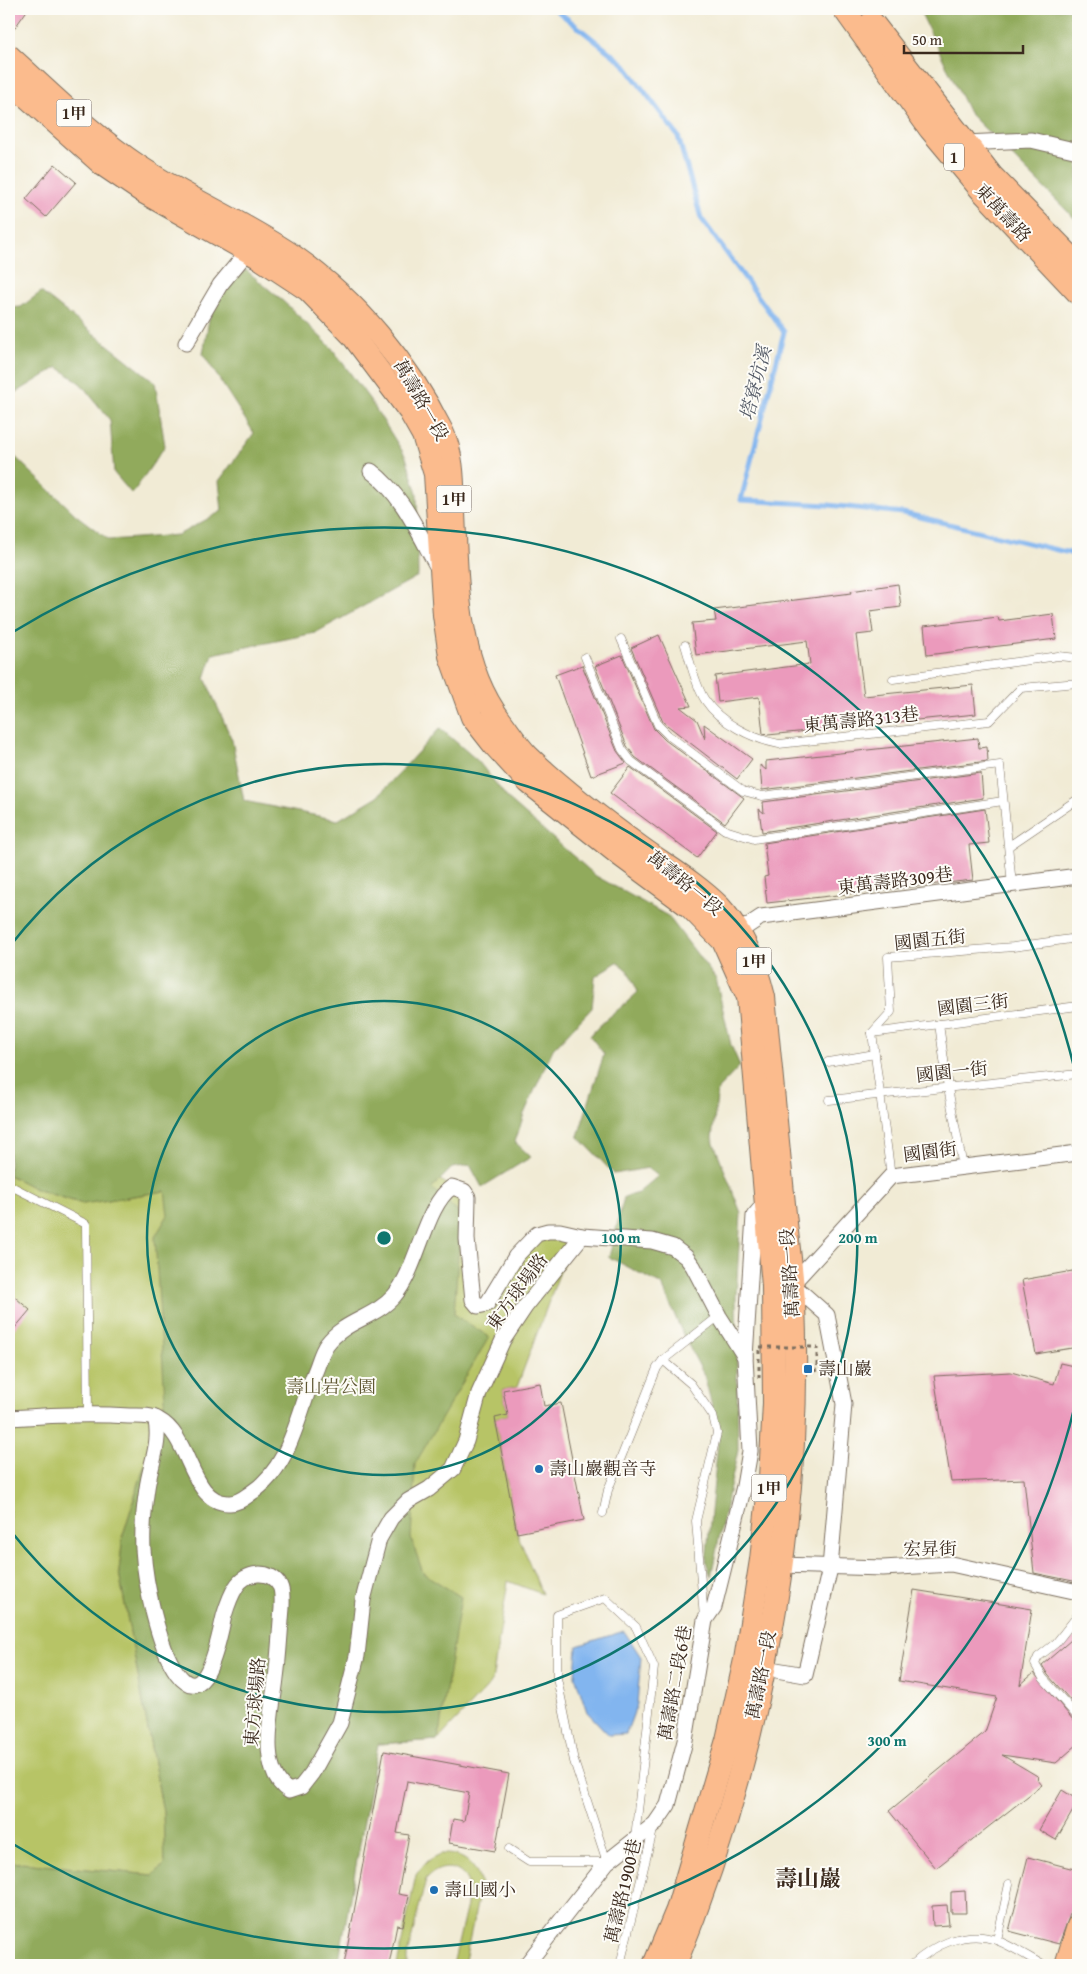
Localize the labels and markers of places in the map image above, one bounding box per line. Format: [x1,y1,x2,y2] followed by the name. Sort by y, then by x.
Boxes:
[375,1229,393,1247] centre of rings
[818,1355,872,1382] place label: 壽山巖
[802,1363,814,1375] marker: 壽山巖
[549,1455,657,1482] place label: 壽山巖觀音寺
[533,1463,545,1475] marker: 壽山巖觀音寺
[444,1876,516,1903] place label: 壽山國小
[428,1884,440,1896] marker: 壽山國小

